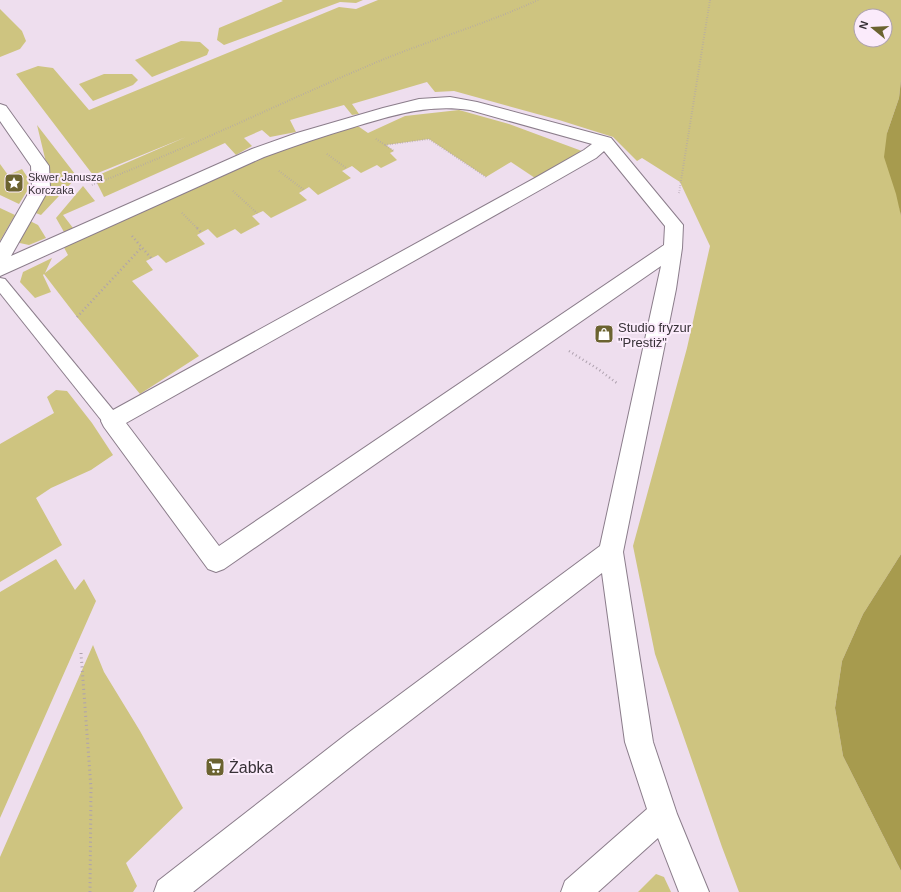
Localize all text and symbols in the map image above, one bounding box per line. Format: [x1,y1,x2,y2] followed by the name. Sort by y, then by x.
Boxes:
[853,8,893,48] north arrow
[857,19,870,31] text: N
[28,171,103,196] place label: Skwer Janusza Korczaka
[3,172,25,194] place icon: Skwer Janusza Korczaka
[618,320,692,350] place label: Studio fryzur "Prestiż"
[593,323,615,345] shop icon: Studio fryzur "Prestiż"
[204,756,226,778] supermarket icon: Żabka
[229,758,274,776] place label: Żabka

